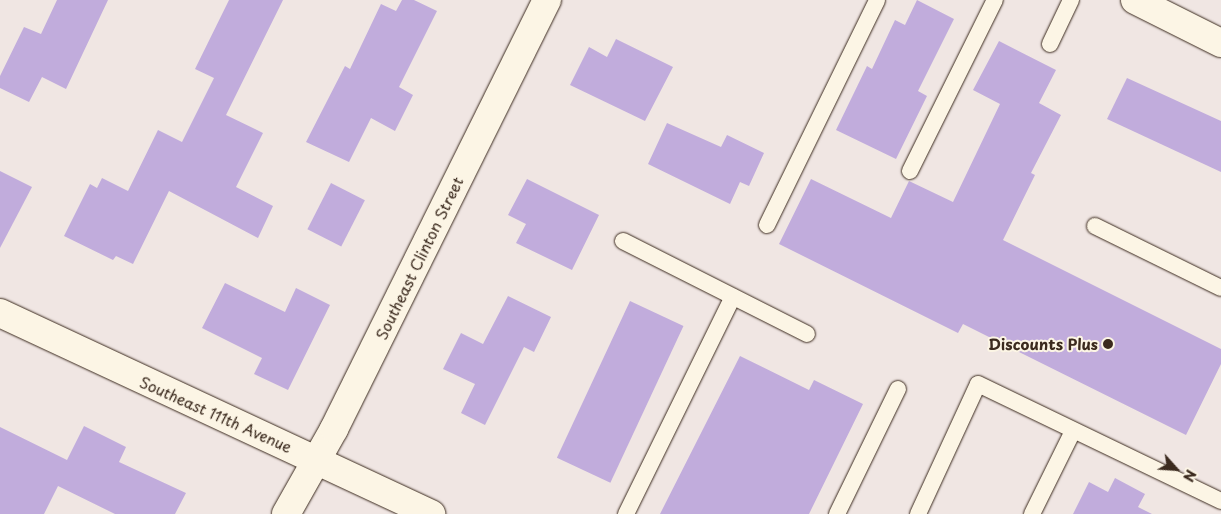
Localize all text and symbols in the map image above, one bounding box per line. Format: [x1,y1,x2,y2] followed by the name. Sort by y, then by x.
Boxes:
[372,174,466,342] street label: Southeast Clinton Street
[988,335,1098,353] place label: Discounts Plus
[1102,338,1114,350] marker: Discounts Plus
[137,372,295,456] street label: Southeast 111th Avenue
[1151,444,1201,494] north arrow
[1178,466,1202,485] text: N

